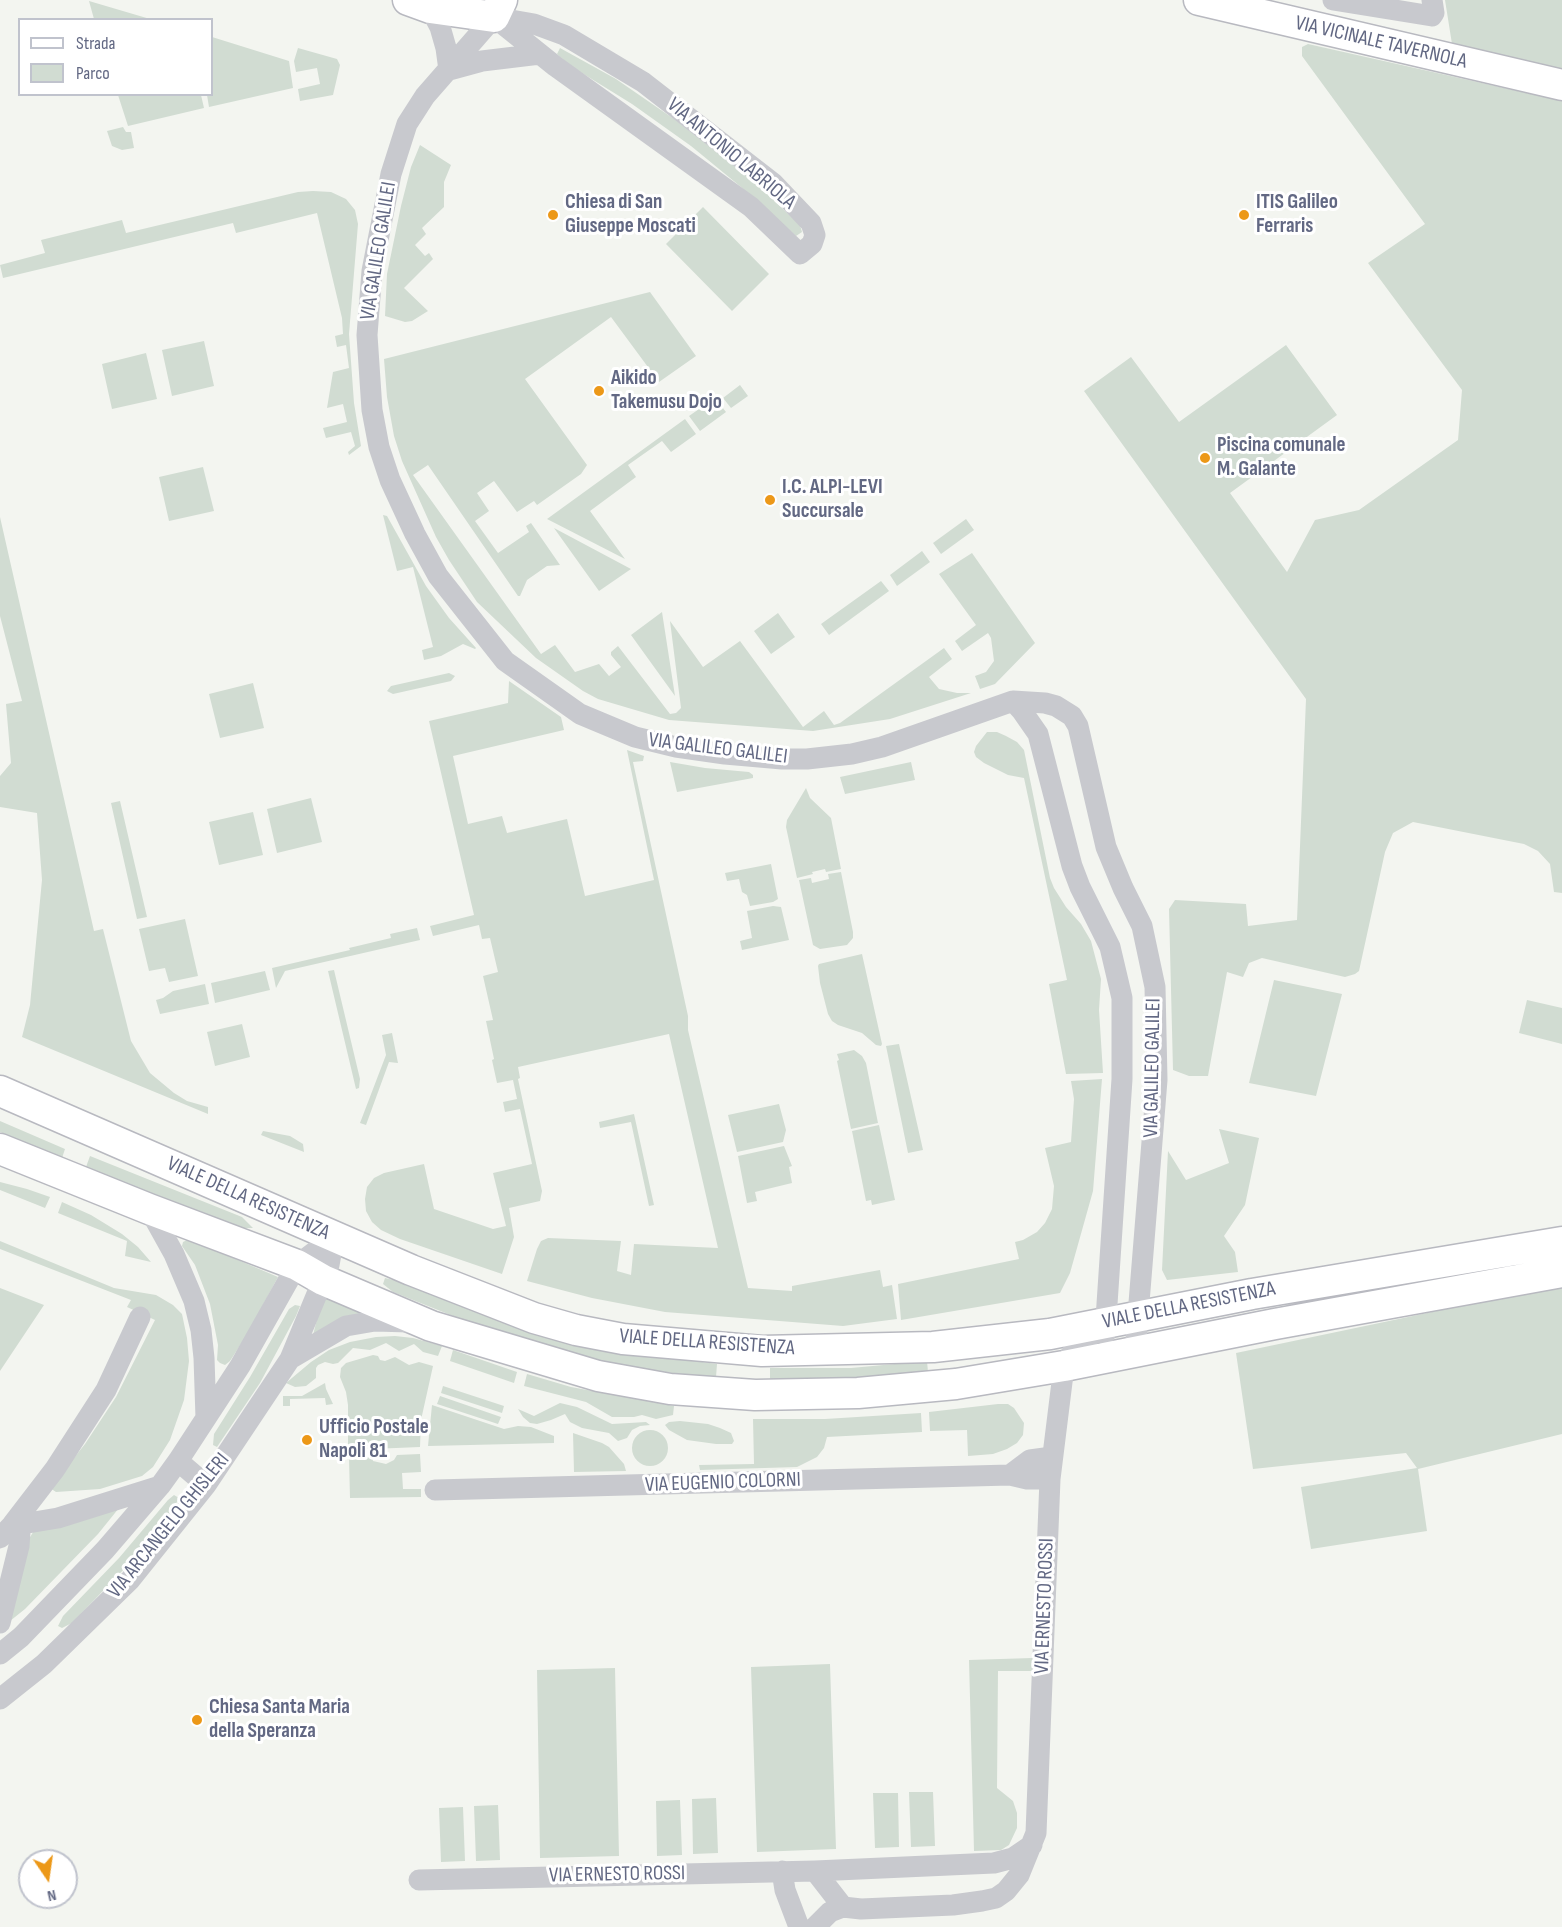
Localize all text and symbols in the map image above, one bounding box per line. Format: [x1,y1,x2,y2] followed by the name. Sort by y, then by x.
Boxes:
[1293,11,1469,75] street label: VIA VICINALE TAVERNOLA
[18,18,213,96] legend
[76,33,115,54] text: Strada
[76,63,110,84] text: Parco
[661,93,801,215] street label: VIA ANTONIO LABRIOLA
[356,180,402,322] street label: VIA GALILEO GALILEI
[565,190,696,240] place label: Chiesa di San Giuseppe Moscati
[1256,190,1338,240] place label: ITIS Galileo Ferraris
[546,208,560,222] marker: Chiesa di San Giuseppe Moscati
[1237,208,1251,222] marker: ITIS Galileo Ferraris
[611,366,722,416] place label: Aikido Takemusu Dojo
[592,384,606,398] marker: Aikido Takemusu Dojo
[1217,433,1345,483] place label: Piscina comunale M. Galante
[1198,451,1212,465] marker: Piscina comunale M. Galante
[782,475,883,525] place label: I.C. ALPI-LEVI Succursale
[763,493,777,507] marker: I.C. ALPI-LEVI Succursale
[647,728,789,770] street label: VIA GALILEO GALILEI
[1139,998,1167,1138] street label: VIA GALILEO GALILEI
[163,1152,333,1246] street label: VIALE DELLA RESISTENZA
[1100,1277,1278,1335] street label: VIALE DELLA RESISTENZA
[619,1324,795,1362] street label: VIALE DELLA RESISTENZA
[319,1415,429,1465] place label: Ufficio Postale Napoli 81
[300,1433,314,1447] marker: Ufficio Postale Napoli 81
[103,1448,235,1604] street label: VIA ARCANGELO GHISLERI
[645,1468,801,1498] street label: VIA EUGENIO COLORNI
[1030,1538,1060,1674] street label: VIA ERNESTO ROSSI
[209,1695,350,1745] place label: Chiesa Santa Maria della Speranza
[190,1713,204,1727] marker: Chiesa Santa Maria della Speranza
[18,1849,78,1909] north arrow
[549,1861,685,1889] street label: VIA ERNESTO ROSSI
[45,1885,58,1905] text: N

